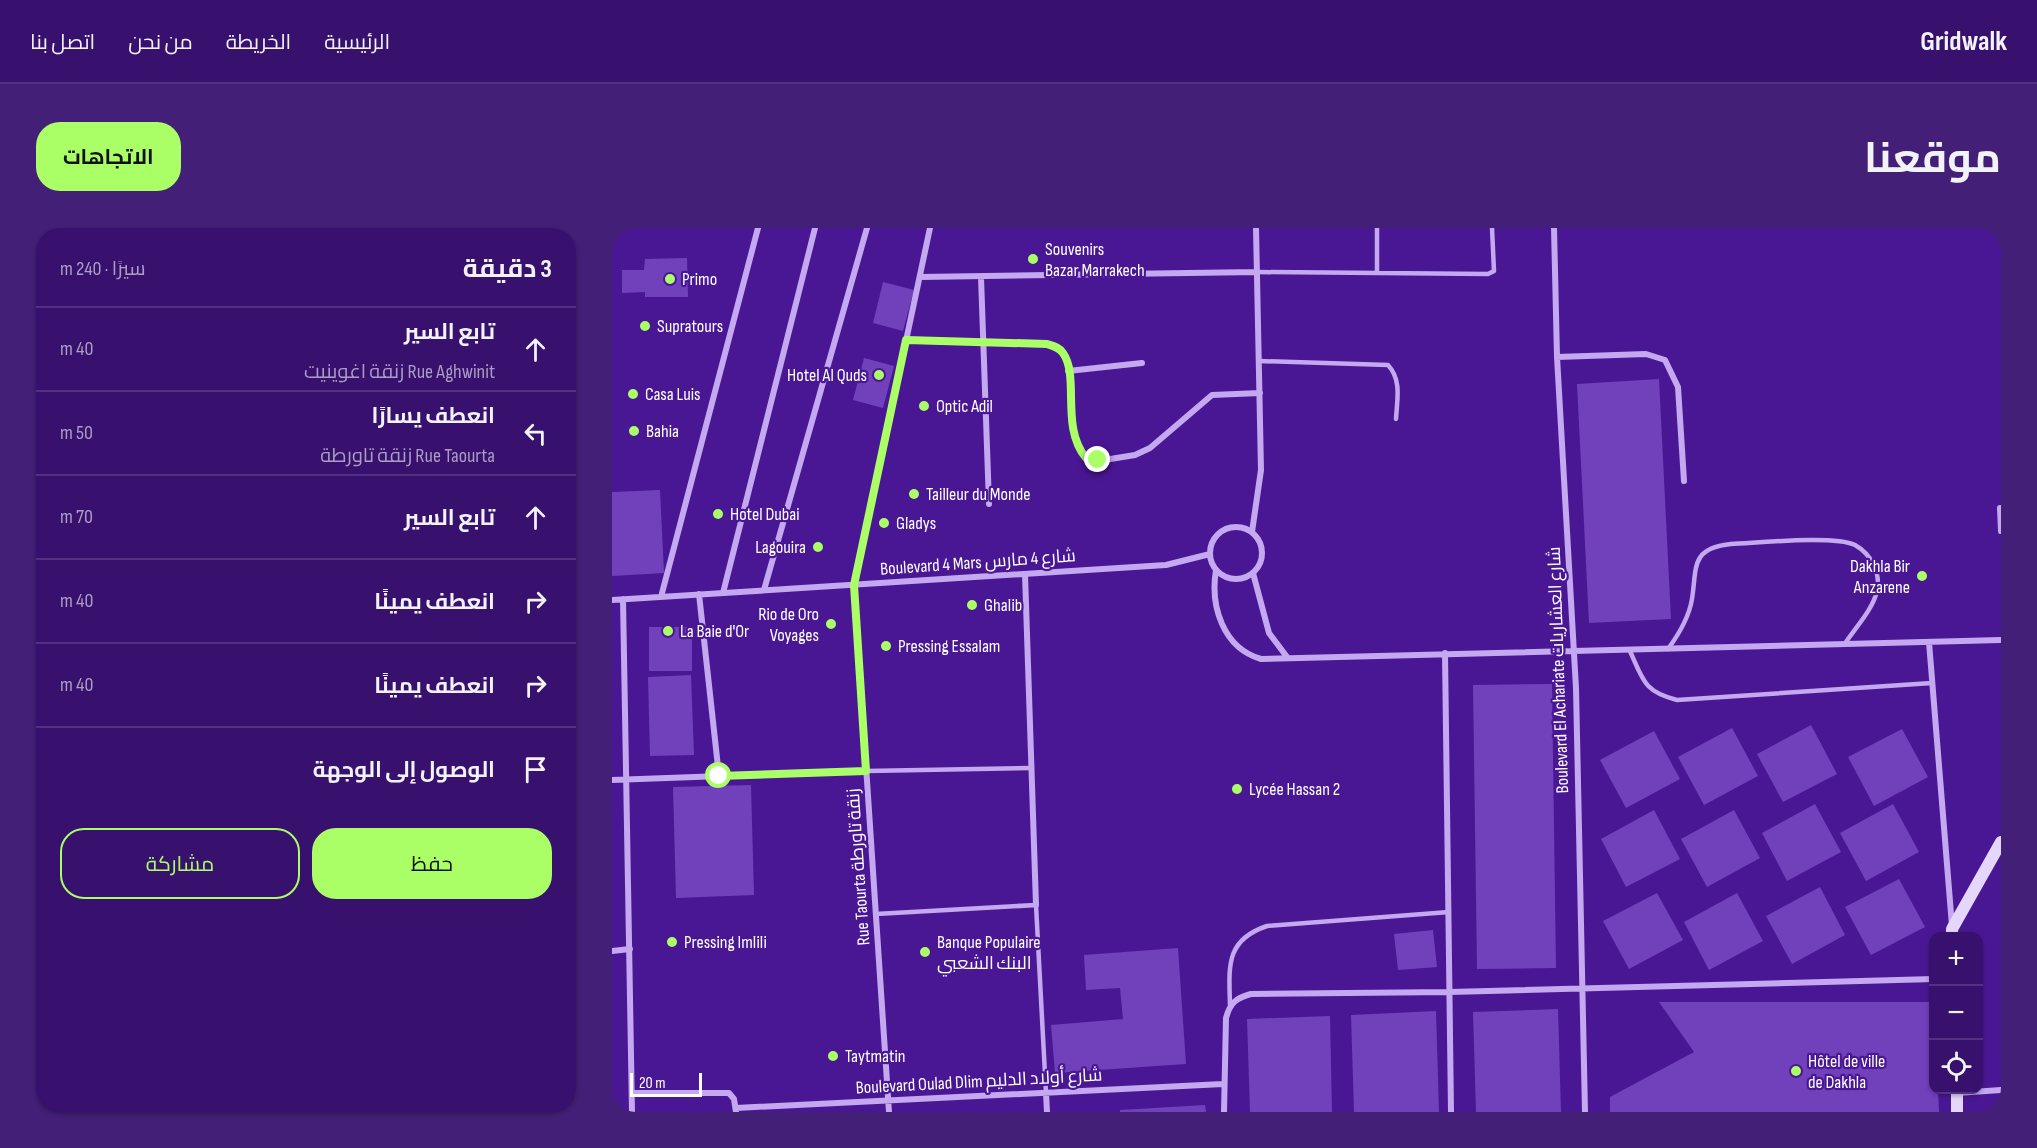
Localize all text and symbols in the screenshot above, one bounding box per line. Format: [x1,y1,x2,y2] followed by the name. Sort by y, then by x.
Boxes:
[1920,25,2007,58] text: Gridwalk
[30,30,95,55] text: اتصل بنا
[128,30,193,55] text: من نحن
[226,30,291,55] text: الخريطة
[324,30,390,55] text: الرئيسية
[36,122,181,191] button: الاتجاهات
[1864,134,2001,185] text: موقعنا
[1045,239,1145,281] place label: Souvenirs Bazar Marrakech
[1026,252,1040,266] marker: Souvenirs Bazar Marrakech
[463,254,552,285] text: 3 دقيقة
[60,257,146,281] text: سيرًا · 240 m
[682,269,717,290] place label: Primo
[663,272,677,286] marker: Primo
[657,316,723,337] place label: Supratours
[404,319,495,346] text: تابع السير
[638,319,652,333] marker: Supratours
[519,333,552,366] icon: ahead
[60,337,93,361] text: 40 m
[304,360,495,384] text: Rue Aghwinit زنقة اغوينيت
[787,365,867,386] place label: Hotel Al Quds
[872,368,886,382] marker: Hotel Al Quds
[645,384,701,405] place label: Casa Luis
[626,387,640,401] marker: Casa Luis
[936,396,993,417] place label: Optic Adil
[917,399,931,413] marker: Optic Adil
[372,403,495,430] text: انعطف يسارًا
[519,417,552,450] icon: left
[60,421,93,445] text: 50 m
[646,421,679,442] place label: Bahia
[627,424,641,438] marker: Bahia
[320,444,495,468] text: Rue Taourta زنقة تاورطة
[1084,446,1110,472] route end
[926,484,1030,505] place label: Tailleur du Monde
[907,487,921,501] marker: Tailleur du Monde
[519,501,552,534] icon: ahead
[730,504,800,525] place label: Hotel Dubai
[60,505,93,529] text: 70 m
[404,505,495,532] text: تابع السير
[711,507,725,521] marker: Hotel Dubai
[896,513,936,534] place label: Gladys
[877,516,891,530] marker: Gladys
[755,537,806,558] place label: Lagouira
[811,540,825,554] marker: Lagouira
[879,545,1077,581] street label: Boulevard 4 Mars شارع 4 مارس
[1544,546,1574,794] street label: Boulevard El Achariate شارع العشاريات
[1850,556,1910,598] place label: Dakhla Bir Anzarene
[1915,569,1929,583] marker: Dakhla Bir Anzarene
[519,585,552,618] icon: right
[60,589,93,613] text: 40 m
[374,589,495,616] text: انعطف يمينًا
[984,595,1022,616] place label: Ghalib
[965,598,979,612] marker: Ghalib
[758,604,819,646] place label: Rio de Oro Voyages
[824,617,838,631] marker: Rio de Oro Voyages
[680,621,749,642] place label: La Baie d'Or
[661,624,675,638] marker: La Baie d'Or
[898,636,1000,657] place label: Pressing Essalam
[879,639,893,653] marker: Pressing Essalam
[519,669,552,702] icon: right
[60,673,93,697] text: 40 m
[374,673,495,700] text: انعطف يمينًا
[519,753,552,786] icon: arrive
[313,757,495,784] text: الوصول إلى الوجهة
[705,762,731,788] route start
[1249,779,1340,800] place label: Lycée Hassan 2
[1230,782,1244,796] marker: Lycée Hassan 2
[843,788,874,946] street label: Rue Taourta زنقة تاورطة
[60,828,300,899] button: مشاركة
[312,828,552,899] button: حفظ
[684,932,767,953] place label: Pressing Imlili
[937,932,1041,977] place label: Banque Populaire البنك الشعبي
[1929,932,1983,1094] map controls
[1929,932,1983,986] button: +
[665,935,679,949] marker: Pressing Imlili
[918,945,932,959] marker: Banque Populaire البنك الشعبي
[1929,986,1983,1040] button: −
[1929,1040,1983,1094] button: locate
[845,1046,906,1067] place label: Taytmatin
[826,1049,840,1063] marker: Taytmatin
[1808,1051,1885,1093] place label: Hôtel de ville de Dakhla
[855,1064,1103,1099] street label: Boulevard Oulad Dlim شارع أولاد الدليم
[1789,1064,1803,1078] marker: Hôtel de ville de Dakhla
[630,1070,702,1098] scale bar
[639,1074,666,1093] text: 20 m

